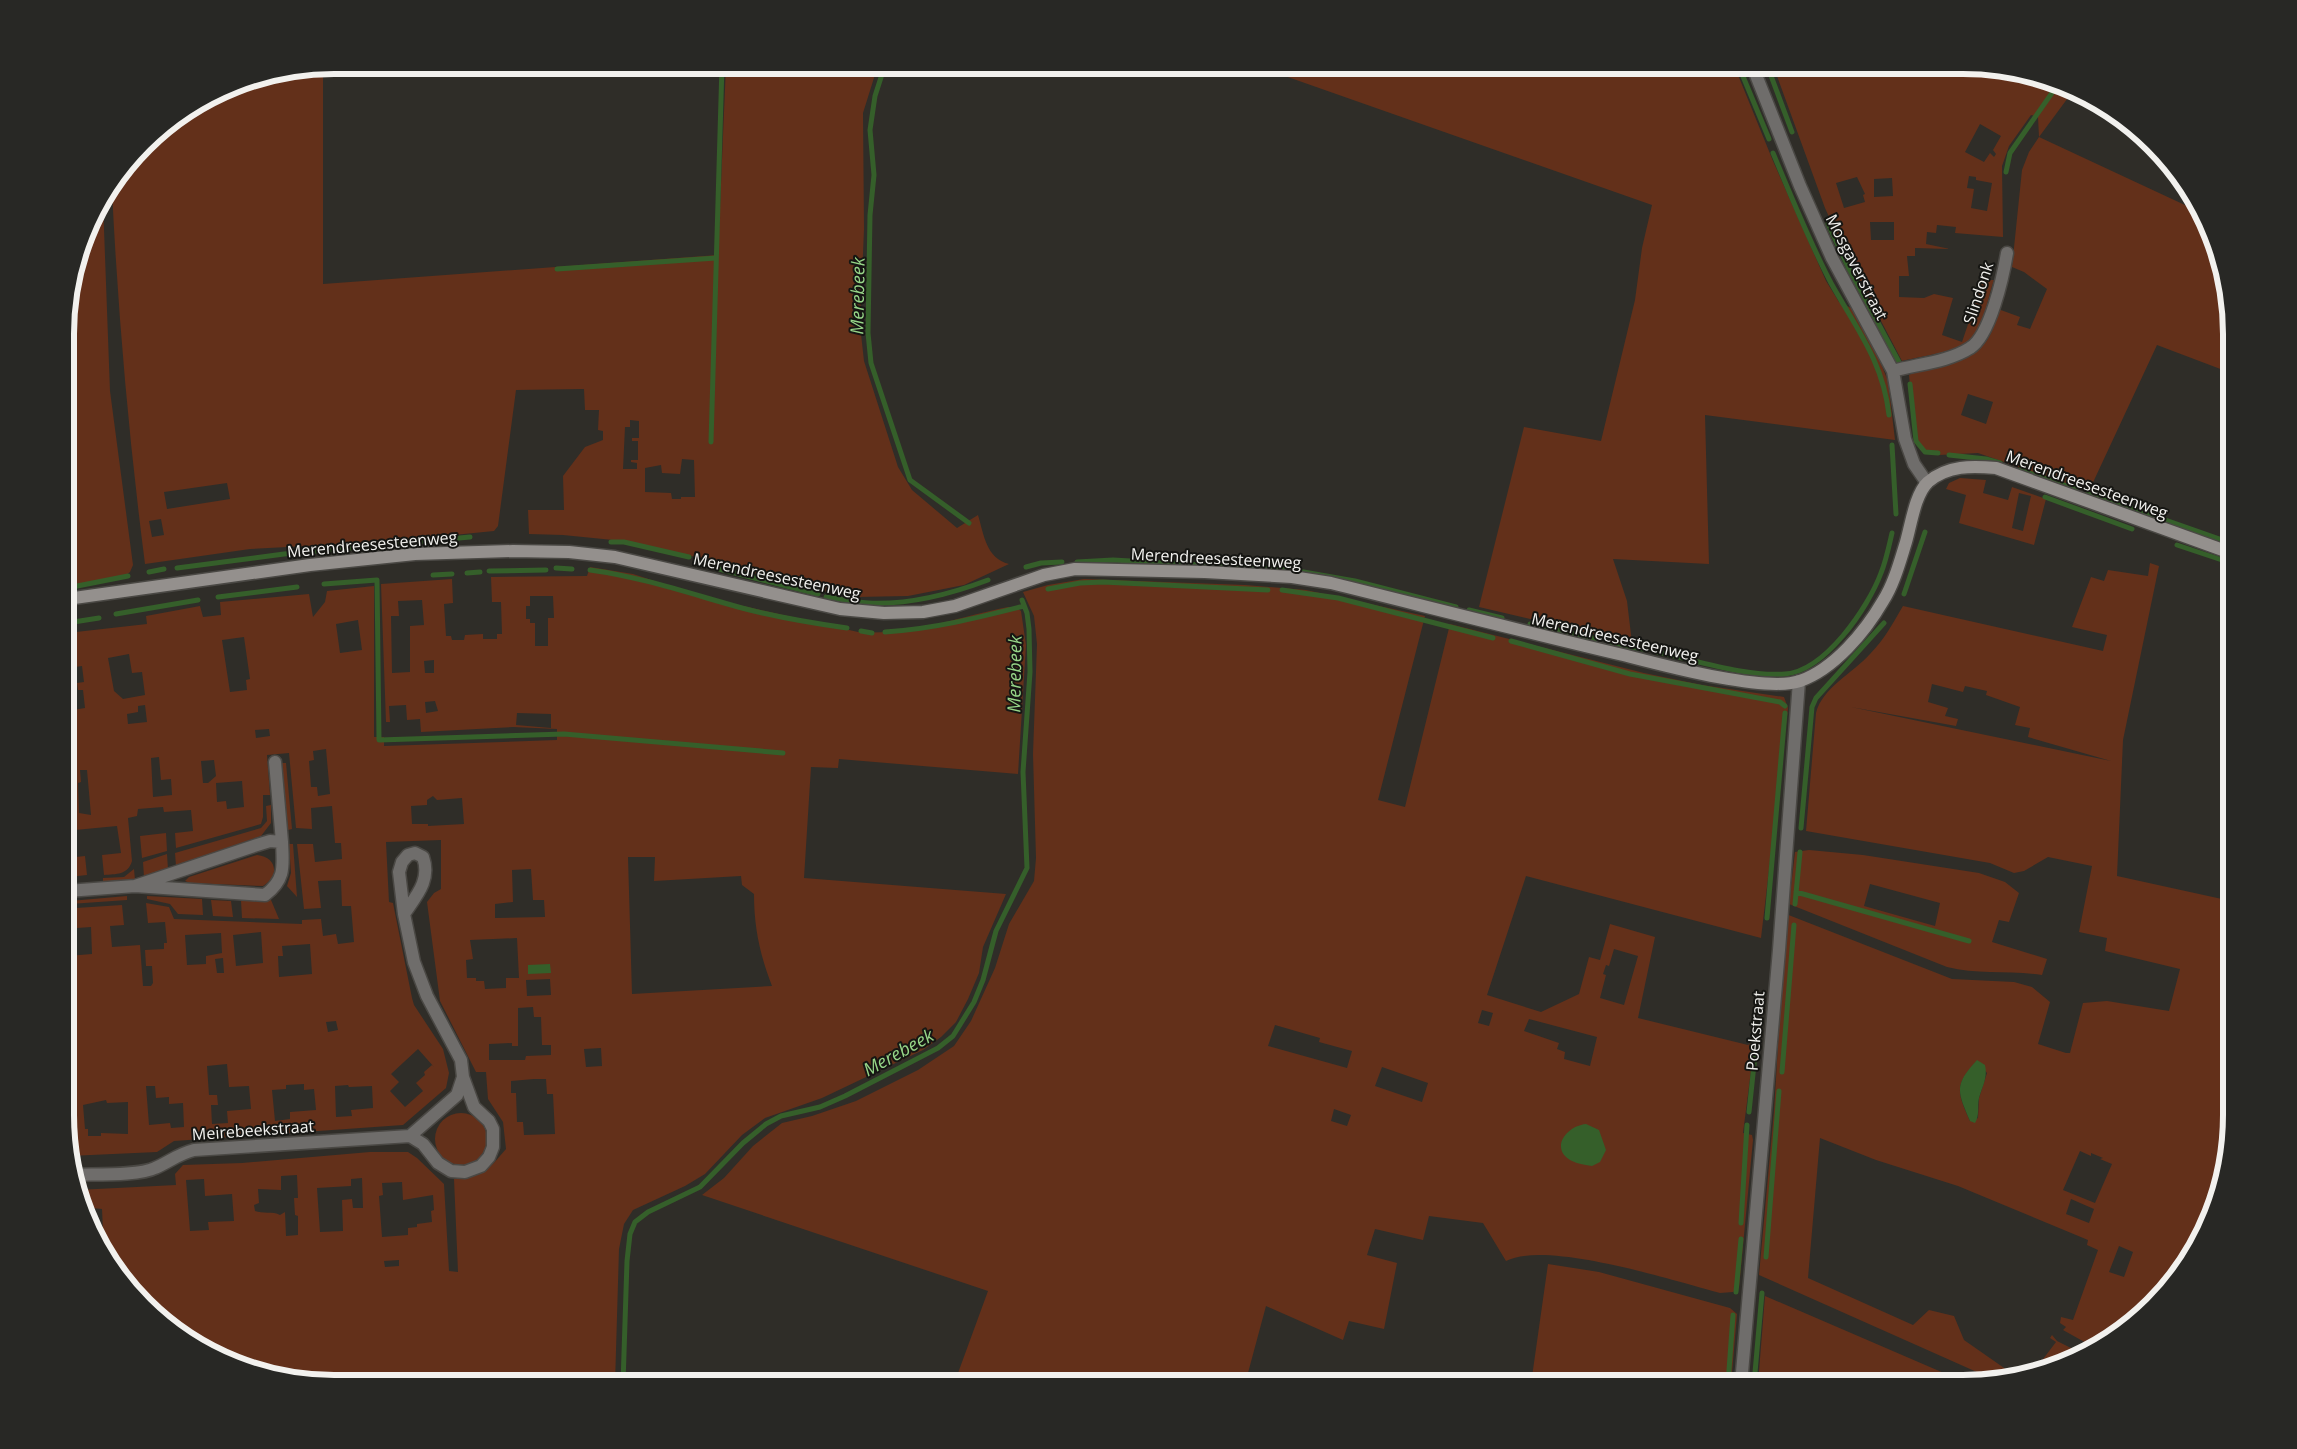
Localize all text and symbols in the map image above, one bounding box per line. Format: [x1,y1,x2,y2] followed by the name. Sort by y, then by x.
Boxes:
[1821,210,1893,324] street label: Mosgaverstraat
[844,256,870,335] water label: Merebeek
[1958,258,1999,327] street label: Slindonk
[2003,444,2171,524] street label: Merendreesesteenweg
[286,526,458,562] street label: Merendreesesteenweg
[1130,543,1302,573] street label: Merendreesesteenweg
[691,547,863,605] street label: Merendreesesteenweg
[1529,607,1701,667] street label: Merendreesesteenweg
[1001,634,1027,713] water label: Merebeek
[1741,990,1769,1072] street label: Poekstraat
[858,1022,939,1081] water label: Merebeek
[191,1115,315,1145] street label: Meirebeekstraat

